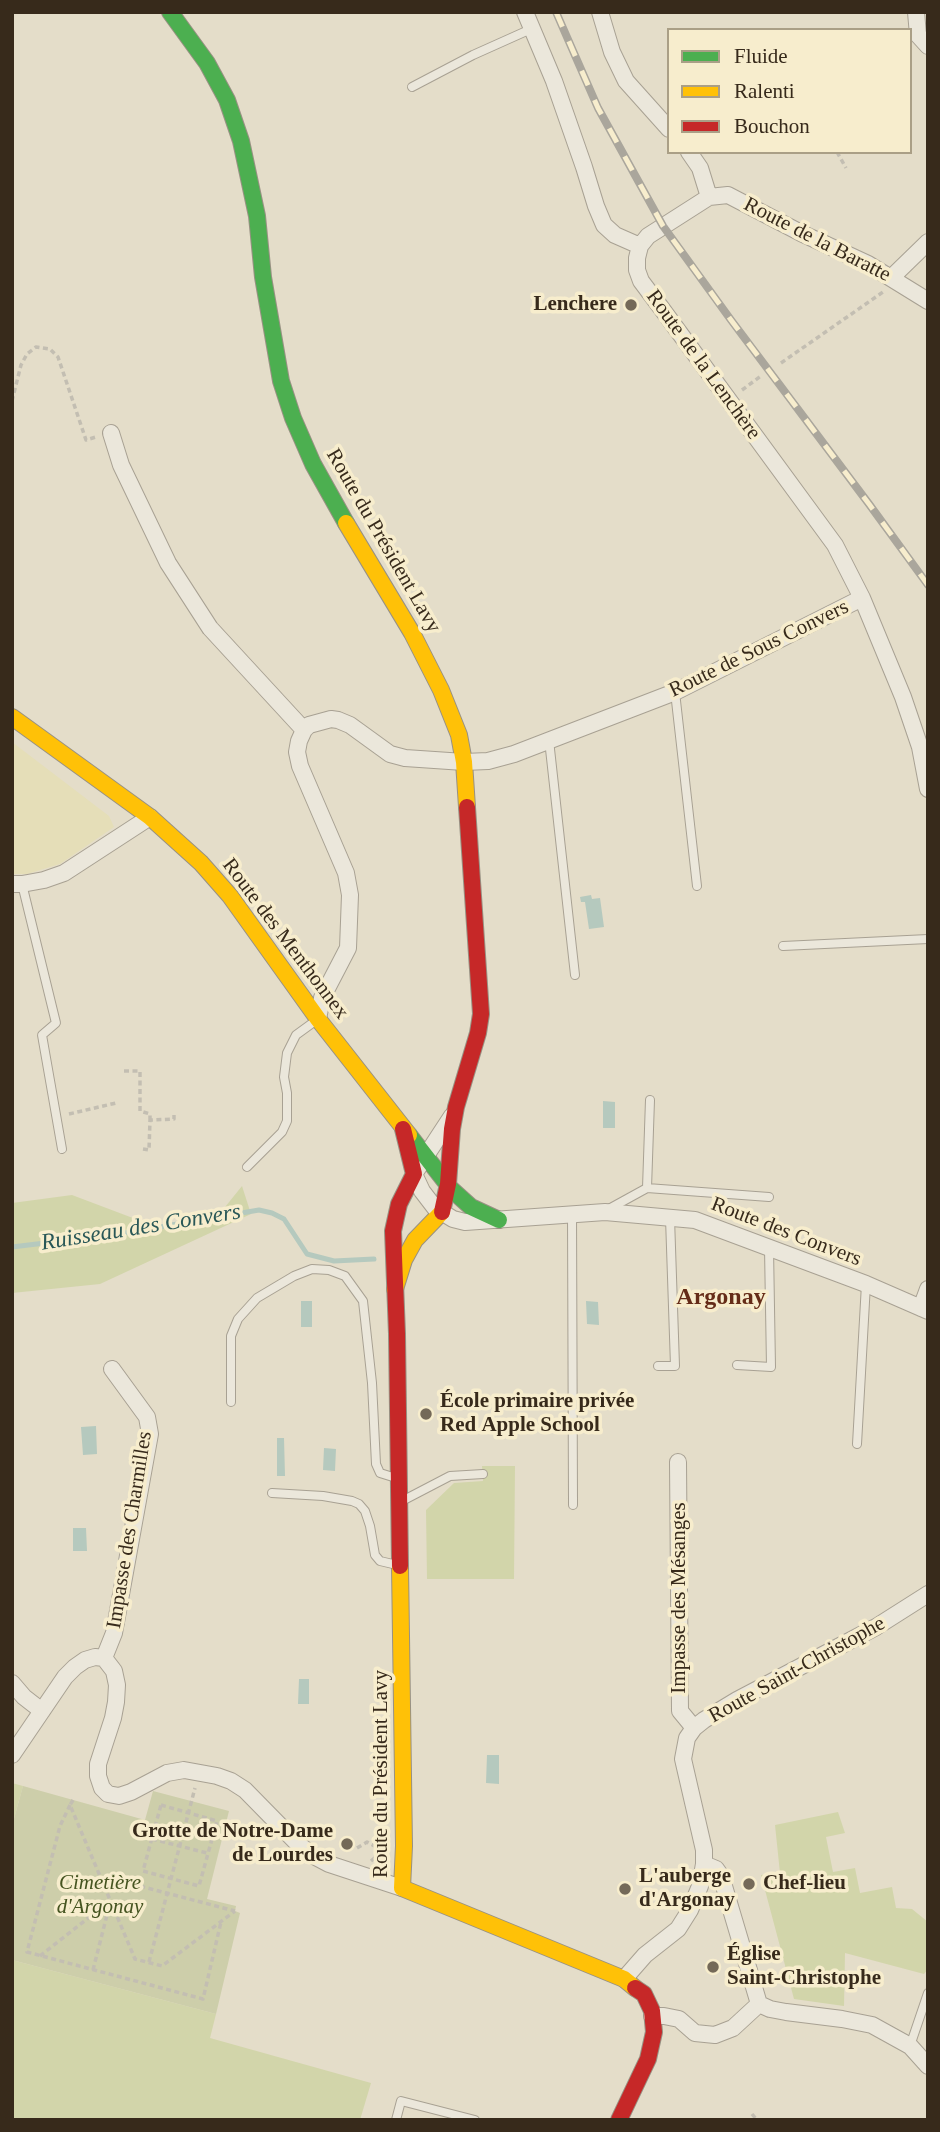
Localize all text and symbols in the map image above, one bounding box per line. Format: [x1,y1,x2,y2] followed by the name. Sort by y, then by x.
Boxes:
[667,28,912,154] legend
[734,44,788,68] text: Fluide
[734,79,795,103] text: Ralenti
[734,114,810,138] text: Bouchon
[739,192,895,288] street label: Route de la Baratte
[640,285,766,445] street label: Route de la Lenchère
[533,292,617,318] place label: Lenchere
[623,297,639,313] marker: Lenchere
[320,445,446,637] street label: Route du Président Lavy
[665,595,853,703] street label: Route de Sous Convers
[216,854,354,1024] street label: Route des Menthonnex
[707,1192,865,1272] street label: Route des Convers
[39,1199,243,1257] water label: Ruisseau des Convers
[676,1284,766,1312] district label: Argonay
[440,1389,634,1439] place label: École primaire privée Red Apple School
[418,1406,434,1422] marker: École primaire privée Red Apple School
[102,1430,158,1630] street label: Impasse des Charmilles
[666,1502,692,1694] street label: Impasse des Mésanges
[704,1611,890,1729] street label: Route Saint-Christophe
[368,1670,394,1878] street label: Route du Président Lavy
[132,1819,333,1869] place label: Grotte de Notre-Dame de Lourdes
[339,1836,355,1852] marker: Grotte de Notre-Dame de Lourdes
[639,1864,735,1914] place label: L'auberge d'Argonay
[57,1870,143,1920] park label: Cimetière d'Argonay
[763,1871,846,1897] place label: Chef-lieu
[741,1876,757,1892] marker: Chef-lieu
[617,1881,633,1897] marker: L'auberge d'Argonay
[727,1942,881,1992] place label: Église Saint-Christophe
[705,1959,721,1975] marker: Église Saint-Christophe

